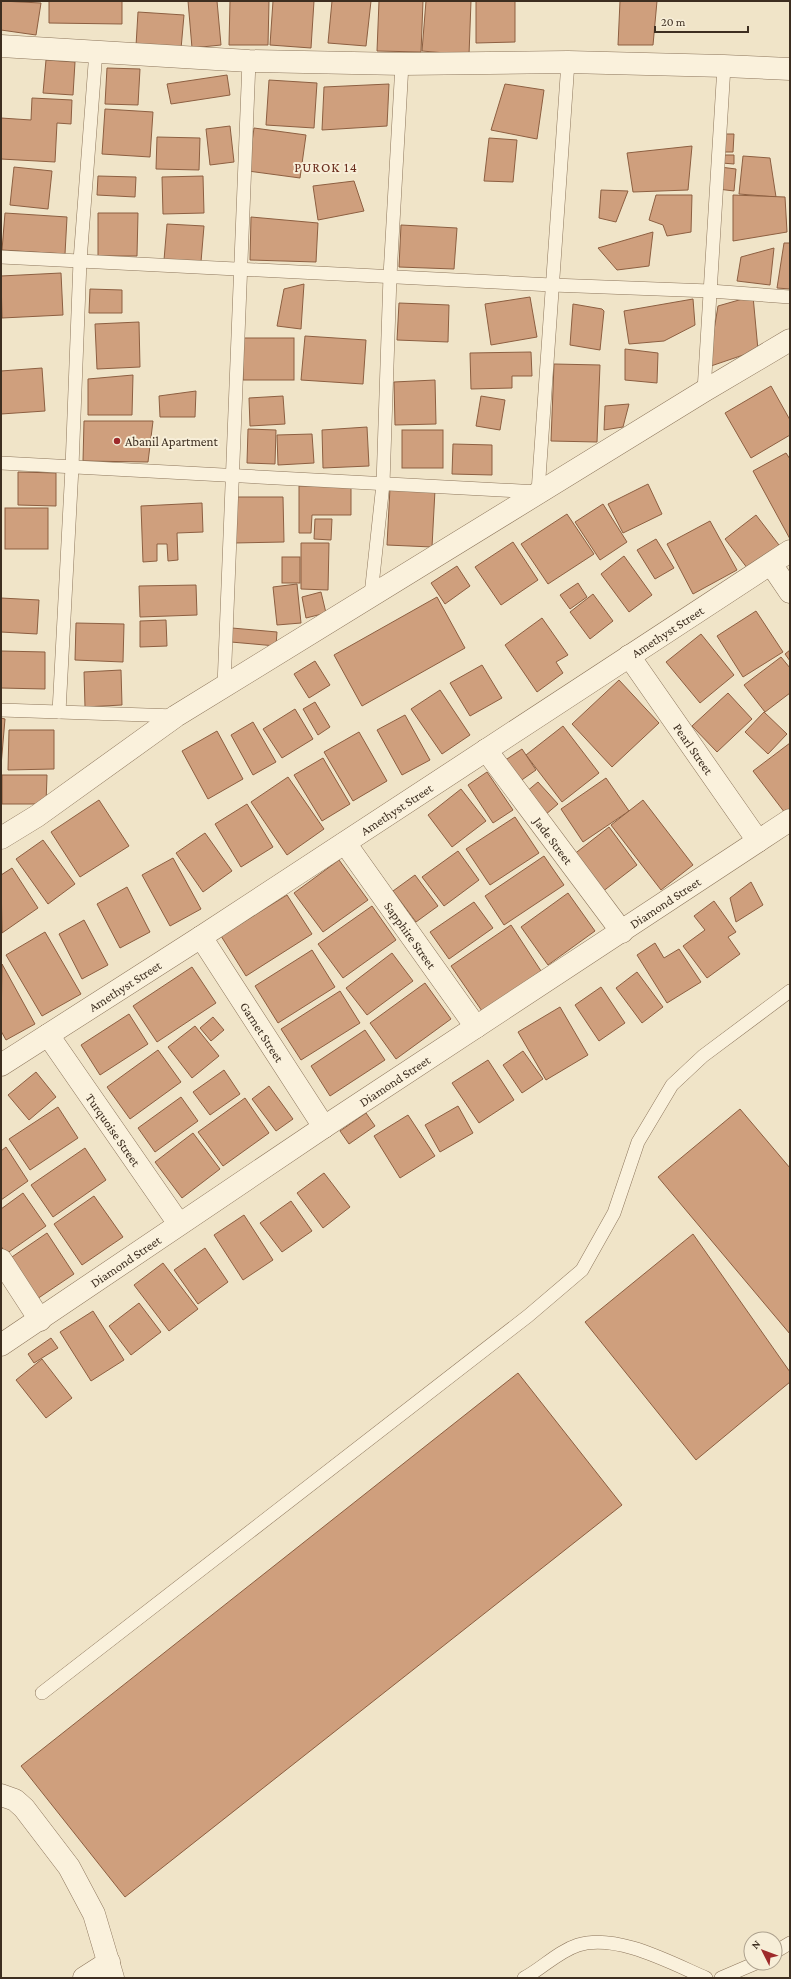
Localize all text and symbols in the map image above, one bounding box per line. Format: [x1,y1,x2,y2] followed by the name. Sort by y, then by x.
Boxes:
[655,8,748,34] scale bar
[661,15,686,29] text: 20 m
[294,159,358,175] district label: PUROK 14
[125,434,219,449] place label: Abanil Apartment
[112,436,122,446] marker: Abanil Apartment
[628,602,707,660] street label: Amethyst Street
[671,720,717,778] street label: Pearl Street
[357,780,436,838] street label: Amethyst Street
[530,813,577,868] street label: Jade Street
[627,873,704,931] street label: Diamond Street
[381,898,440,972] street label: Sapphire Street
[86,957,164,1014] street label: Amethyst Street
[237,999,288,1065] street label: Garnet Street
[356,1051,433,1109] street label: Diamond Street
[83,1090,144,1169] street label: Turquoise Street
[87,1232,164,1290] street label: Diamond Street
[743,1931,783,1971] north arrow
[749,1937,763,1951] text: N

